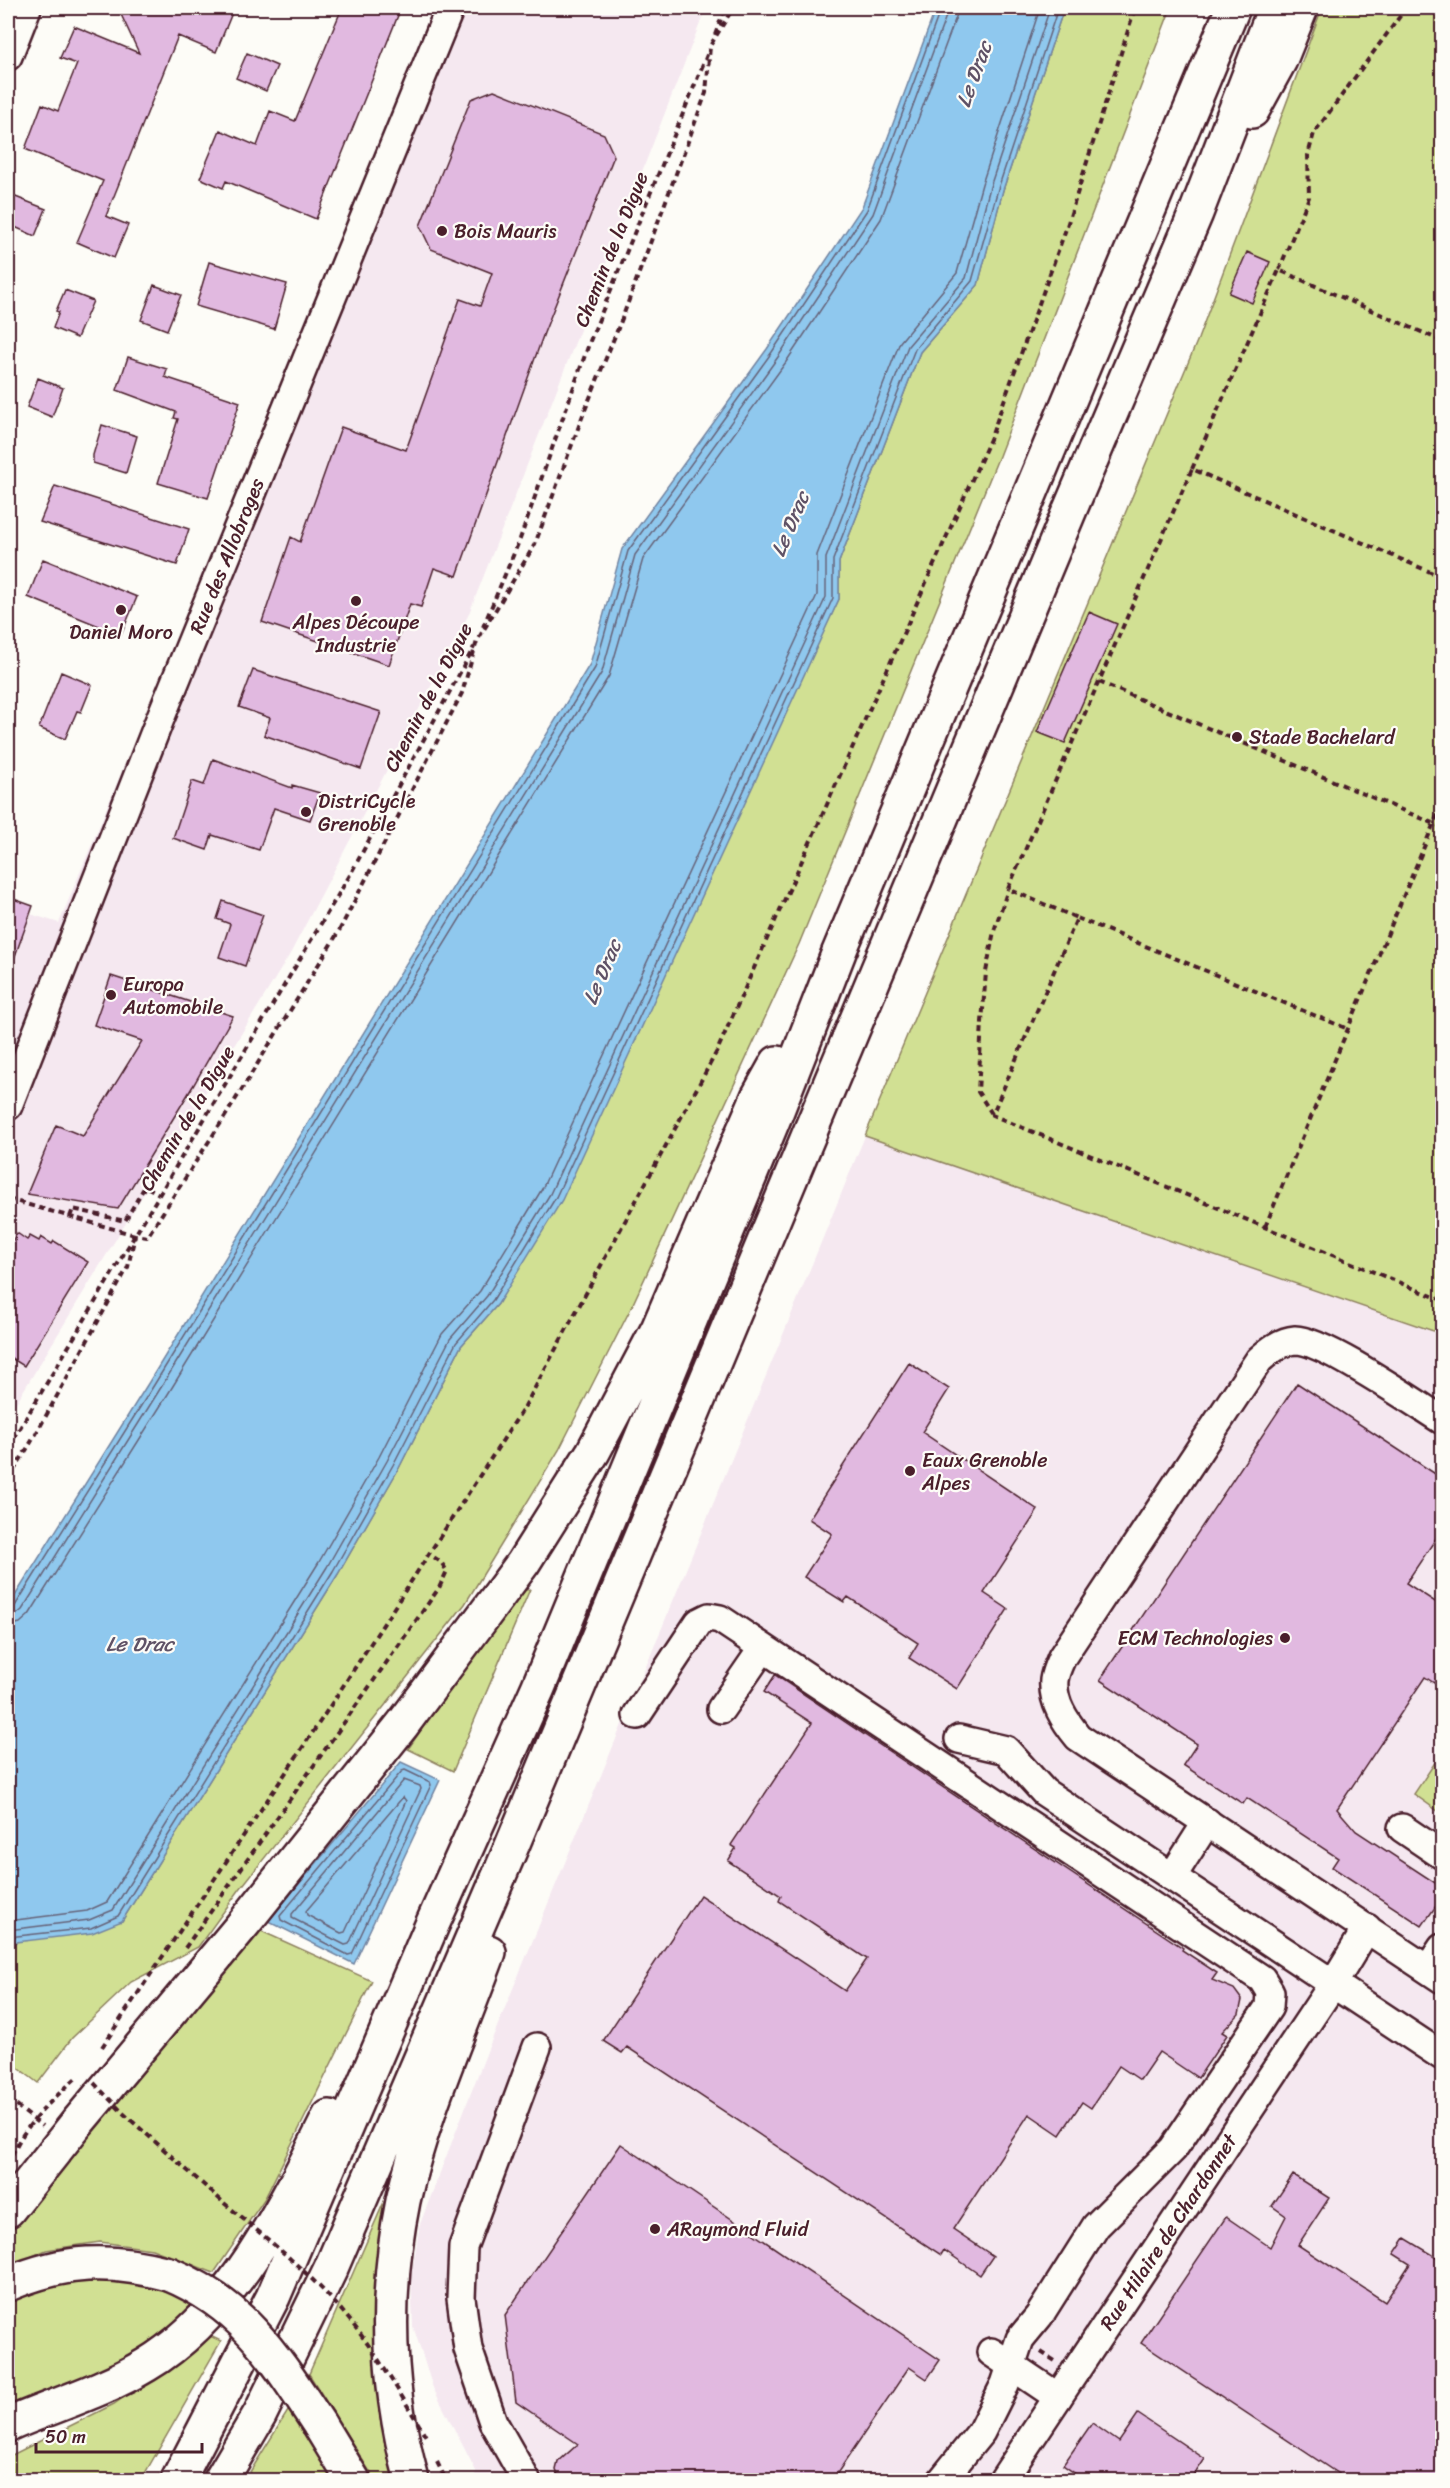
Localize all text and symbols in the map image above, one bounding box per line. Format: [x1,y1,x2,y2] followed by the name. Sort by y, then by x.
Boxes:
[944,34,1004,113] water label: Le Drac
[564,166,659,332] street label: Chemin de la Digue
[454,214,557,249] place label: Bois Mauris
[435,224,449,238] marker: Bois Mauris
[180,472,275,639] street label: Rue des Allobroges
[759,484,821,563] water label: Le Drac
[349,594,363,608] marker: Alpes Découpe Industrie
[114,603,128,617] marker: Daniel Moro
[292,605,420,663] place label: Alpes Découpe Industrie
[69,615,173,650] place label: Daniel Moro
[374,616,483,778] street label: Chemin de la Digue
[1249,720,1396,755] place label: Stade Bachelard
[1230,730,1244,744] marker: Stade Bachelard
[318,784,416,842] place label: DistriCycle Grenoble
[299,805,313,819] marker: DistriCycle Grenoble
[571,932,633,1011] water label: Le Drac
[122,967,223,1025] place label: Europa Automobile
[104,988,118,1002] marker: Europa Automobile
[130,1038,245,1198] street label: Chemin de la Digue
[921,1443,1048,1501] place label: Eaux Grenoble Alpes
[903,1464,917,1478] marker: Eaux Grenoble Alpes
[1118,1621,1274,1656] place label: ECM Technologies
[106,1625,176,1663] water label: Le Drac
[1278,1631,1292,1645] marker: ECM Technologies
[1090,2126,1247,2338] street label: Rue Hilaire de Chardonnet
[666,2212,810,2247] place label: ARaymond Fluid
[648,2222,662,2236] marker: ARaymond Fluid
[36,2416,202,2454] scale bar
[45,2421,86,2453] text: 50 m

